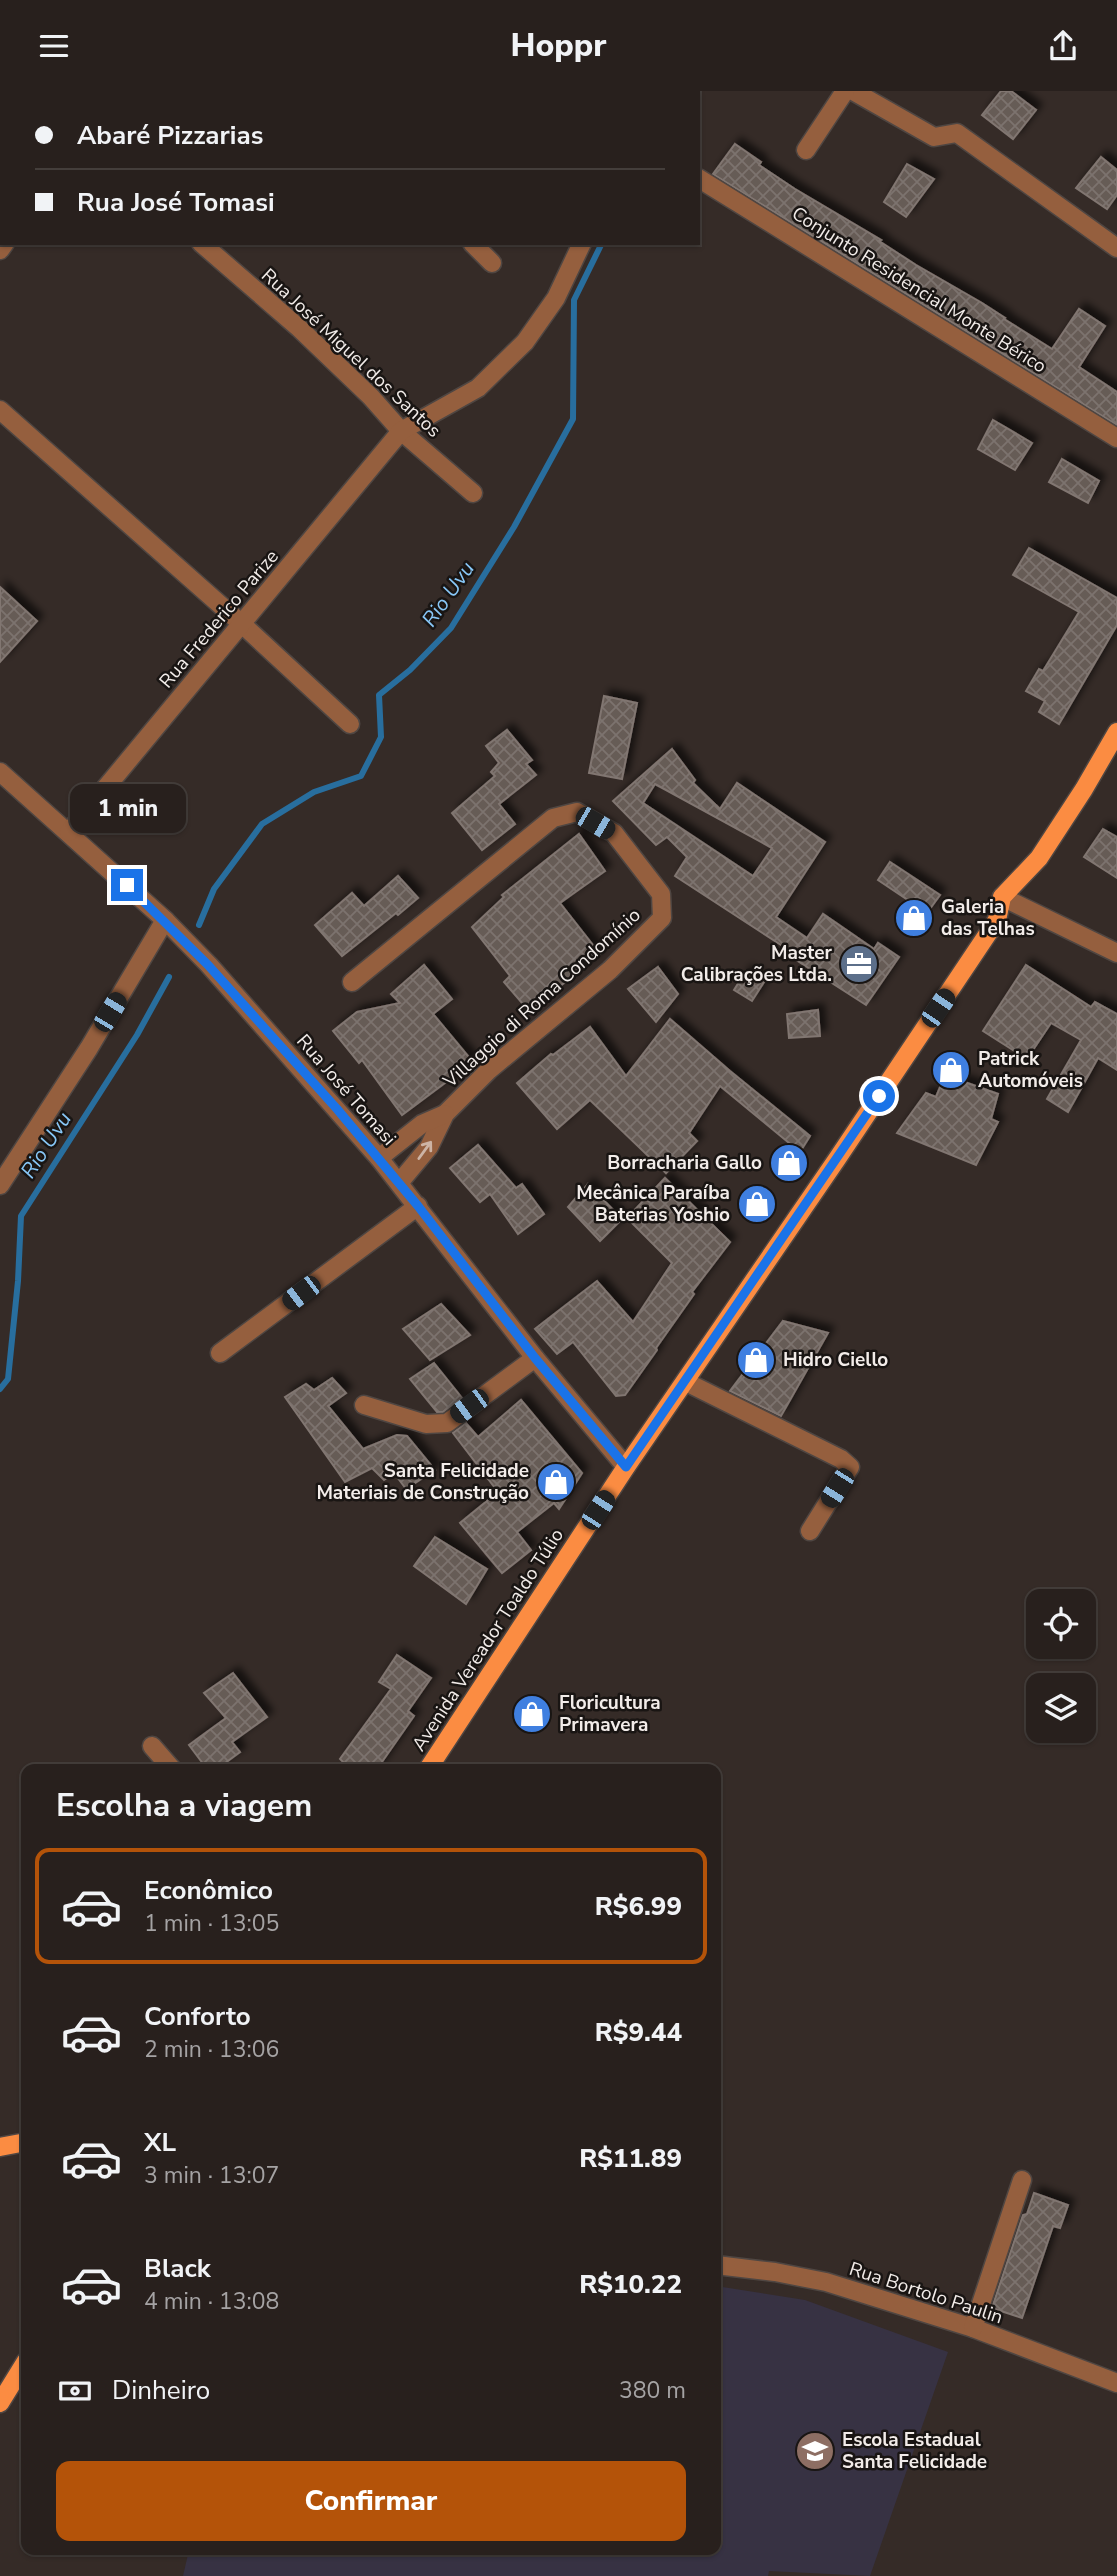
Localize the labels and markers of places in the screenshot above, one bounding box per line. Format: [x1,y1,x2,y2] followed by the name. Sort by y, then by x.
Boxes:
[941,894,1035,942] place label: Galeria das Telhas
[893,897,935,939] shop icon: Galeria das Telhas
[681,940,833,988] place label: Master Calibrações Ltda.
[838,943,880,985] office icon: Master Calibrações Ltda.
[978,1046,1083,1094] place label: Patrick Automóveis
[930,1049,972,1091] shop icon: Patrick Automóveis
[768,1142,810,1184] shop icon: Borracharia Gallo
[607,1150,762,1176] place label: Borracharia Gallo
[576,1180,730,1228] place label: Mecânica Paraíba Baterias Yoshio
[736,1183,778,1225] shop icon: Mecânica Paraíba Baterias Yoshio
[735,1339,777,1381] shop icon: Hidro Ciello
[783,1347,888,1373] place label: Hidro Ciello
[316,1458,529,1506] place label: Santa Felicidade Materiais de Construção
[535,1461,577,1503] shop icon: Santa Felicidade Materiais de Construção
[559,1690,661,1738] place label: Floricultura Primavera
[511,1693,553,1735] shop icon: Floricultura Primavera
[842,2427,987,2475] place label: Escola Estadual Santa Felicidade
[794,2430,836,2472] school or university icon: Escola Estadual Santa Felicidade

